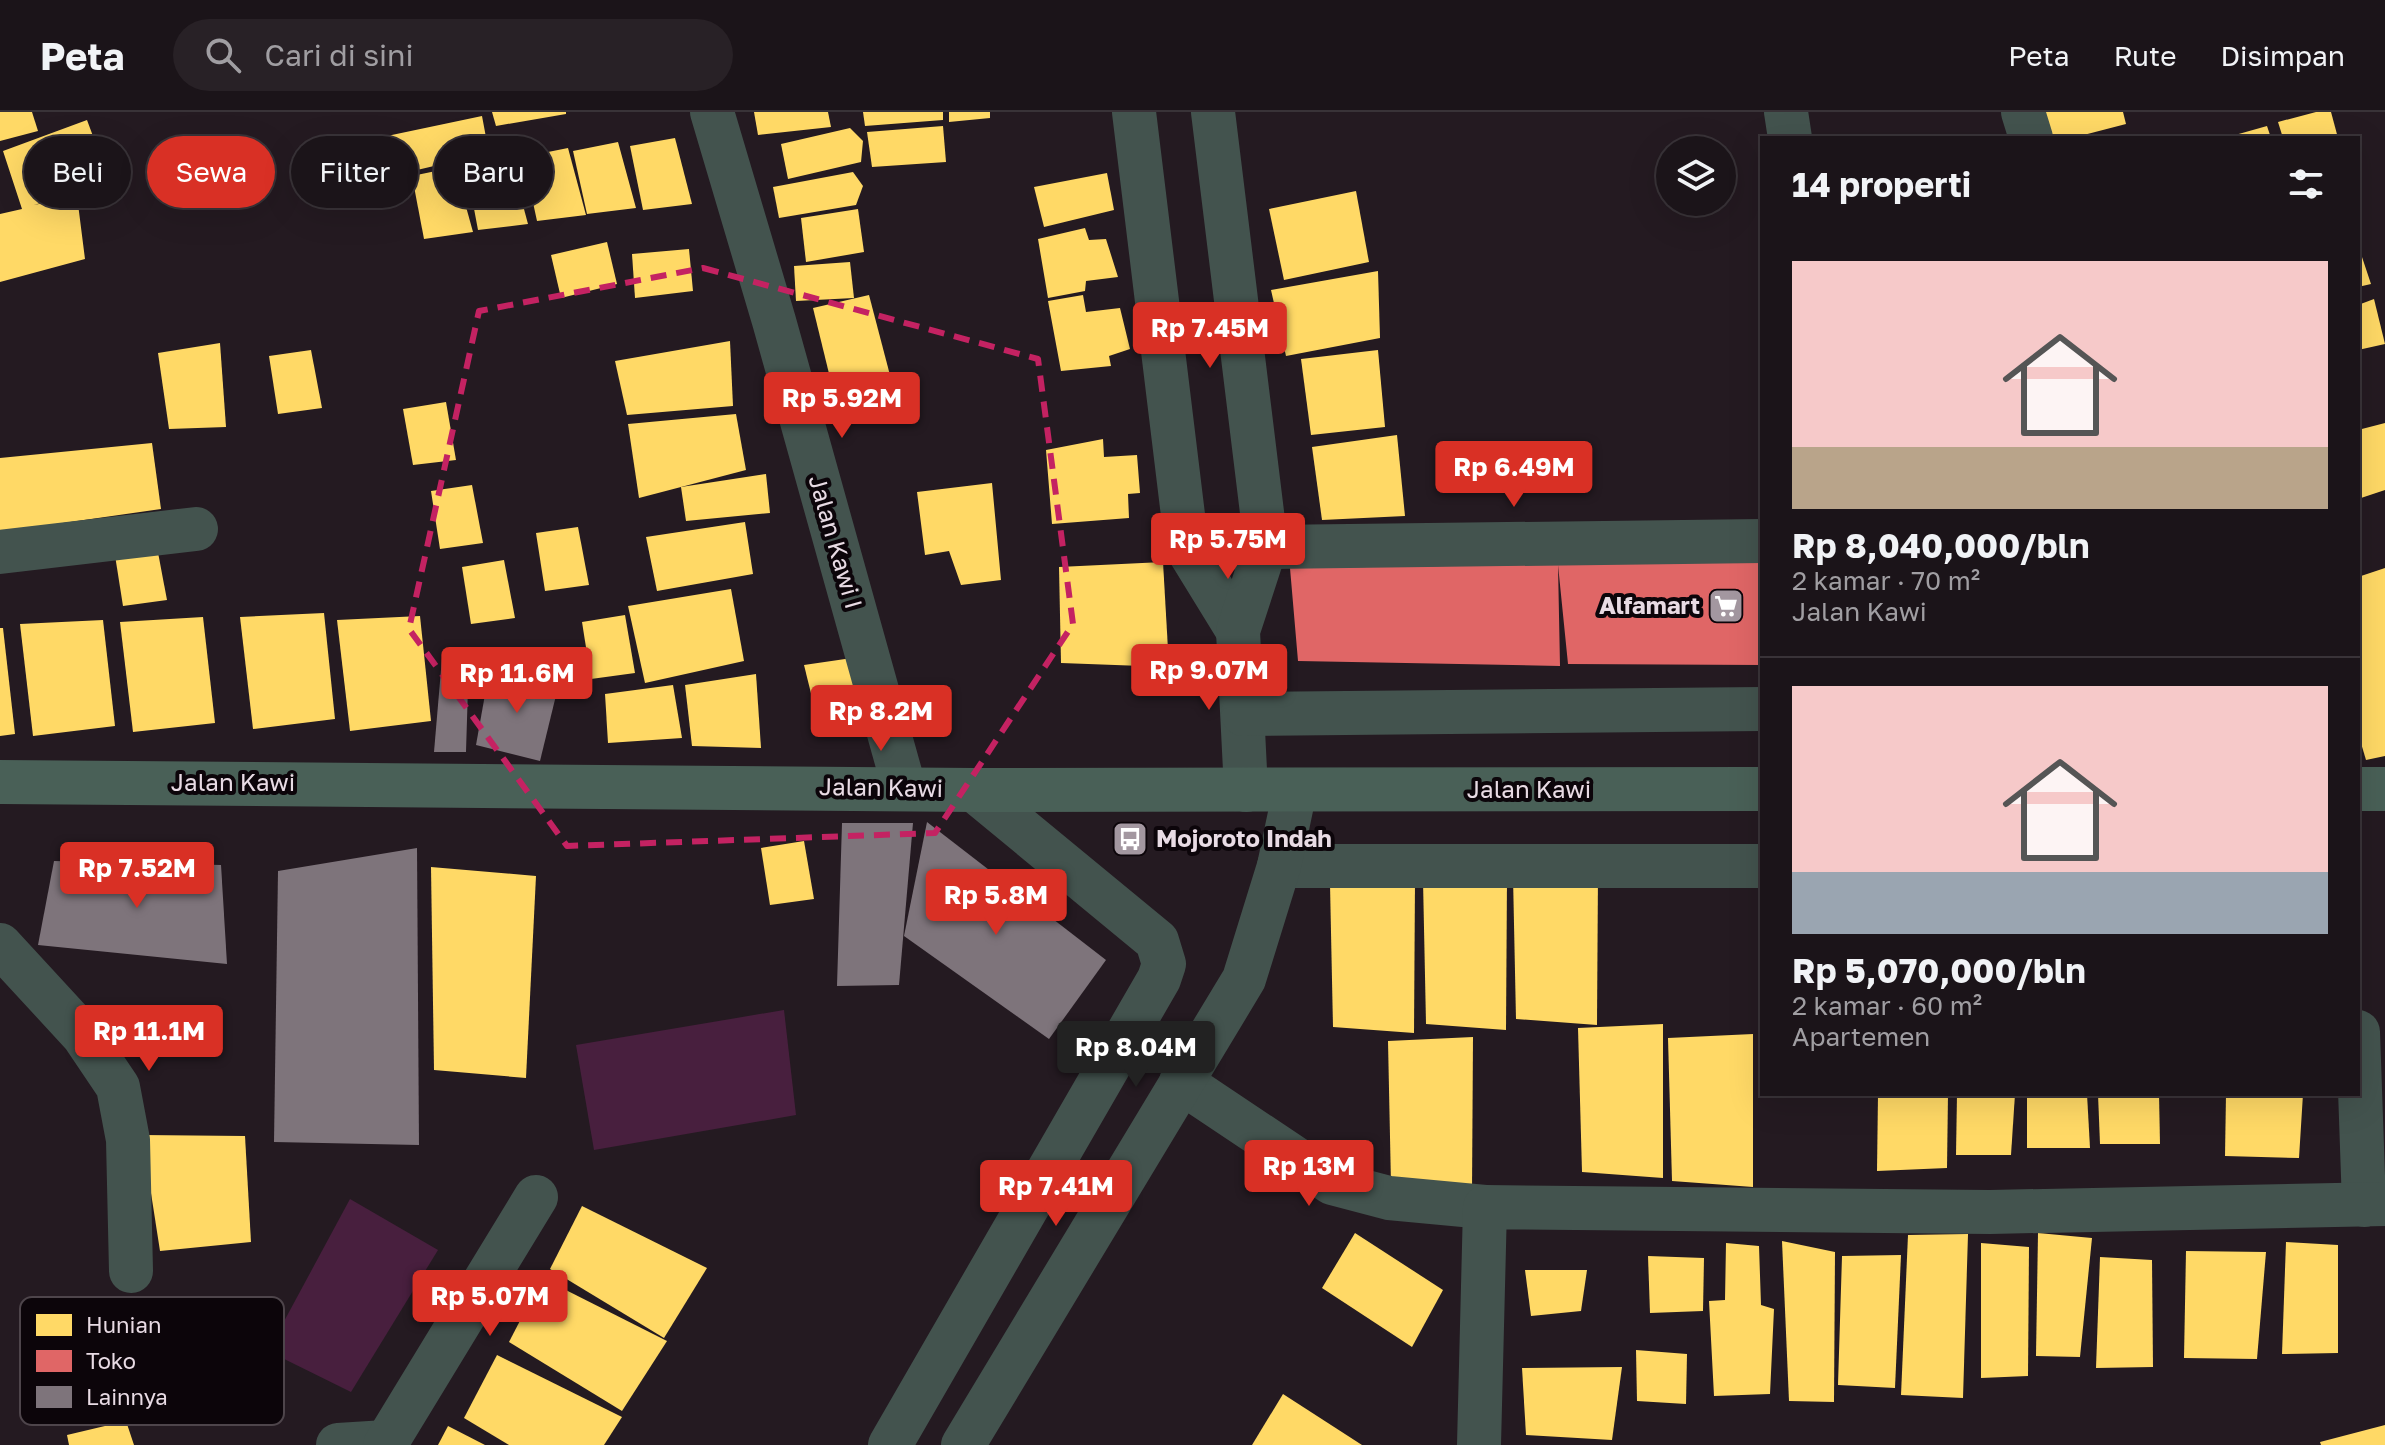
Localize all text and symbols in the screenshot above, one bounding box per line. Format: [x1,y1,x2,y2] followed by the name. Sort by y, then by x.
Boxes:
[173,19,733,91] search box
[40,33,125,78] text: Peta
[201,33,245,77] icon: search
[265,37,414,73] text: Cari di sini
[2008,39,2070,72] text: Peta
[2114,39,2177,72] text: Rute
[2221,39,2345,72] text: Disimpan
[24,136,131,208] chip: Beli
[147,136,275,208] chip: Sewa
[291,136,418,208] chip: Filter
[434,136,553,208] chip: Baru
[1656,136,1736,216] map controls
[1656,136,1736,216] button: layers
[2284,162,2328,206] icon: filters
[1792,164,1971,204] text: 14 properti
[1127,302,1293,370] pin: Rp 7.45M
[1151,312,1269,343] text: Rp 7.45M
[1988,313,2132,457] icon: home
[759,372,925,440] pin: Rp 5.92M
[782,382,902,413] text: Rp 5.92M
[1431,441,1597,509] pin: Rp 6.49M
[1453,451,1575,482] text: Rp 6.49M
[803,471,869,612] street label: Jalan Kawi I
[1145,513,1311,581] pin: Rp 5.75M
[1169,523,1287,554] text: Rp 5.75M
[1792,525,2090,565] text: Rp 8,040,000/bln
[1792,565,1980,596] text: 2 kamar · 70 m²
[1707,587,1745,625] supermarket icon: Alfamart
[1599,590,1700,619] place label: Alfamart
[1792,596,1927,627] text: Jalan Kawi
[1126,644,1292,712] pin: Rp 9.07M
[434,647,600,715] pin: Rp 11.6M
[1149,654,1269,685] text: Rp 9.07M
[459,657,575,688] text: Rp 11.6M
[807,685,955,753] pin: Rp 8.2M
[829,695,933,726] text: Rp 8.2M
[1988,738,2132,882] icon: home
[171,767,295,796] street label: Jalan Kawi
[819,771,943,802] street label: Jalan Kawi
[1467,774,1591,803] street label: Jalan Kawi
[1111,820,1149,858] bus stop icon: Mojoroto Indah
[1156,823,1332,852] place label: Mojoroto Indah
[54,842,220,910] pin: Rp 7.52M
[78,852,196,883] text: Rp 7.52M
[922,869,1070,937] pin: Rp 5.8M
[944,879,1048,910] text: Rp 5.8M
[1792,950,2086,990] text: Rp 5,070,000/bln
[1792,990,1982,1021] text: 2 kamar · 60 m²
[66,1005,232,1073] pin: Rp 11.1M
[93,1015,205,1046] text: Rp 11.1M
[1053,1021,1219,1089] pin: Rp 8.04M
[1792,1021,1930,1052] text: Apartemen
[1075,1031,1197,1062] text: Rp 8.04M
[1244,1140,1374,1208] pin: Rp 13M
[1263,1150,1355,1181] text: Rp 13M
[973,1160,1139,1228] pin: Rp 7.41M
[998,1170,1114,1201] text: Rp 7.41M
[407,1270,573,1338] pin: Rp 5.07M
[431,1280,549,1311] text: Rp 5.07M
[20,1297,284,1425] legend
[86,1311,161,1338] text: Hunian
[86,1347,136,1374] text: Toko
[86,1383,168,1410] text: Lainnya

